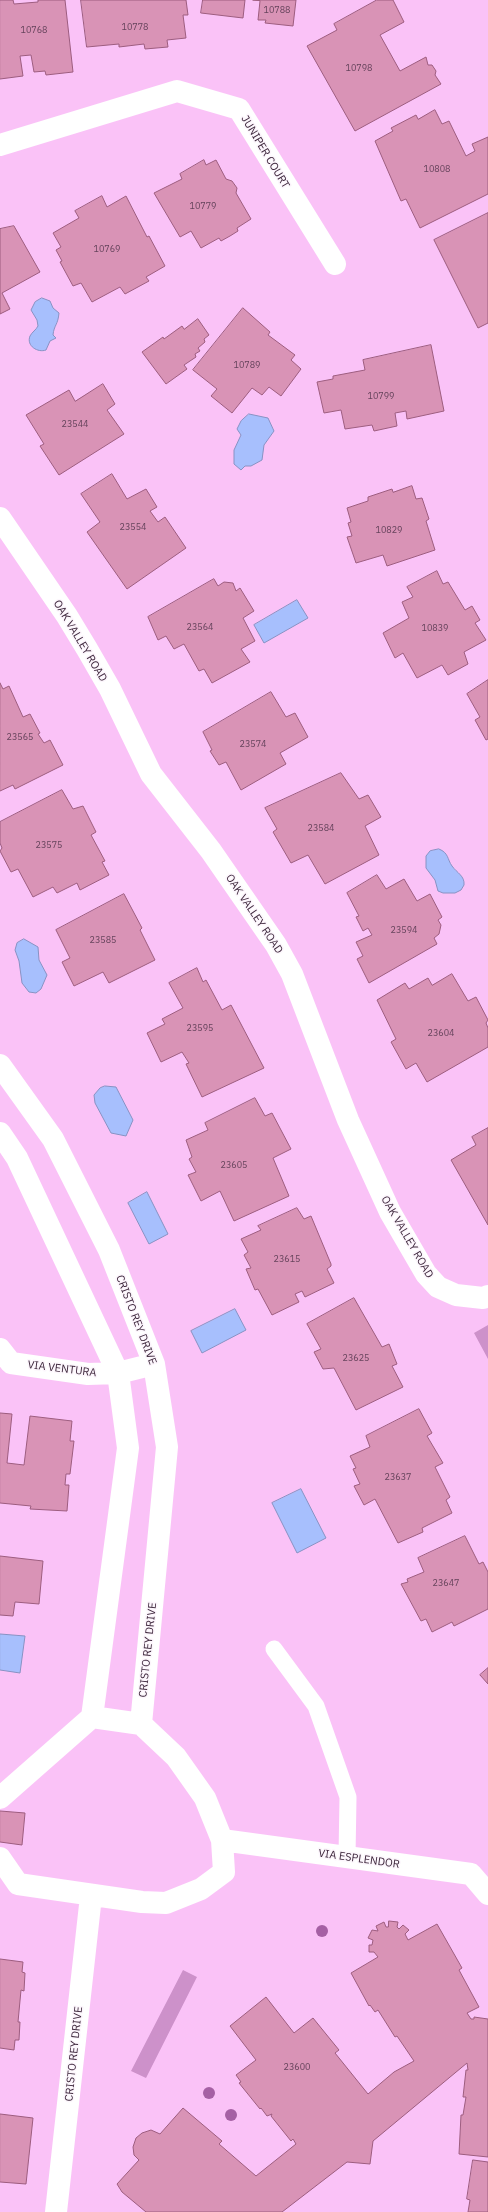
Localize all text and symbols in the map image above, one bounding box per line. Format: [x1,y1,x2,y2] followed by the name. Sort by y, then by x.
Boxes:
[264,5,290,15] house number: 10788
[122,22,148,32] house number: 10778
[21,25,47,35] house number: 10768
[346,63,372,73] house number: 10798
[238,113,292,191] street label: JUNIPER COURT
[424,164,450,174] house number: 10808
[190,201,216,211] house number: 10779
[94,244,120,254] house number: 10769
[234,360,260,370] house number: 10789
[368,391,394,401] house number: 10799
[62,419,88,429] house number: 23544
[120,522,146,532] house number: 23554
[376,525,402,535] house number: 10829
[50,598,110,684] street label: OAK VALLEY ROAD
[187,622,213,632] house number: 23564
[422,623,448,633] house number: 10839
[7,732,33,742] house number: 23565
[240,739,266,749] house number: 23574
[308,823,334,833] house number: 23584
[36,840,62,850] house number: 23575
[223,872,285,956] street label: OAK VALLEY ROAD
[391,925,417,935] house number: 23594
[90,935,116,945] house number: 23585
[187,1023,213,1033] house number: 23595
[428,1028,454,1038] house number: 23604
[221,1160,247,1170] house number: 23605
[378,1193,436,1281] street label: OAK VALLEY ROAD
[274,1254,300,1264] house number: 23615
[113,1273,159,1367] street label: CRISTO REY DRIVE
[343,1353,369,1363] house number: 23625
[27,1358,97,1380] street label: VIA VENTURA
[385,1472,411,1482] house number: 23637
[433,1578,459,1588] house number: 23647
[136,1602,160,1698] street label: CRISTO REY DRIVE
[317,1847,401,1871] street label: VIA ESPLENDOR
[62,2006,86,2102] street label: CRISTO REY DRIVE
[284,2062,310,2072] house number: 23600

